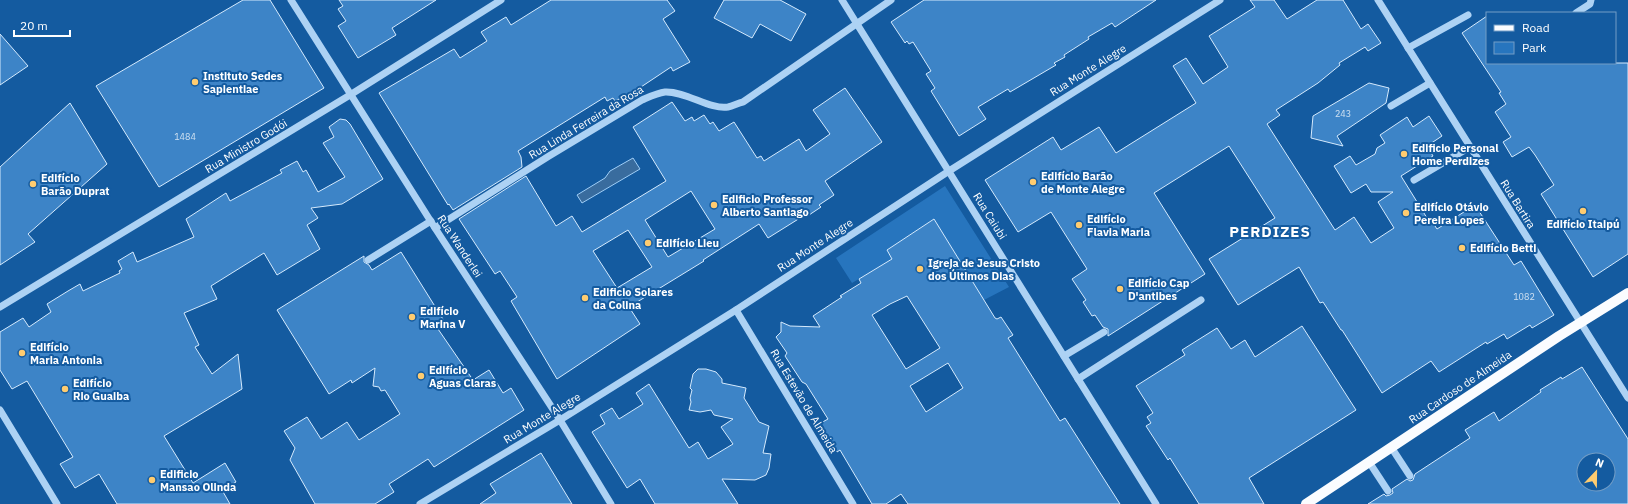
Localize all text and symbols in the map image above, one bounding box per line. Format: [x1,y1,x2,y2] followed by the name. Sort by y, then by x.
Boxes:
[14,12,70,38] scale bar
[1486,12,1616,64] legend
[20,18,48,33] text: 20 m
[1522,20,1550,35] text: Road
[1522,40,1547,55] text: Park
[1047,41,1129,99] street label: Rua Monte Alegre
[203,69,283,96] place label: Instituto Sedes Sapientiae
[190,77,200,87] marker: Instituto Sedes Sapientiae
[526,82,646,162] street label: Rua Linda Ferreira da Rosa
[1335,108,1351,119] house number: 243
[202,116,290,176] street label: Rua Ministro Godói
[174,131,196,142] house number: 1484
[1412,141,1499,168] place label: Edificio Personal Home Perdizes
[1399,149,1409,159] marker: Edificio Personal Home Perdizes
[1041,169,1125,196] place label: Edifício Barão de Monte Alegre
[41,171,110,198] place label: Edifício Barão Duprat
[1028,177,1038,187] marker: Edifício Barão de Monte Alegre
[1497,177,1539,231] street label: Rua Bartira
[28,179,38,189] marker: Edifício Barão Duprat
[970,190,1010,242] street label: Rua Caiubi
[722,192,813,219] place label: Edificio Professor Alberto Santiago
[709,200,719,210] marker: Edificio Professor Alberto Santiago
[1414,200,1489,227] place label: Edifício Otávio Pereira Lopes
[1578,206,1588,216] marker: Edifício Itaipú
[1401,208,1411,218] marker: Edifício Otávio Pereira Lopes
[435,212,485,280] street label: Rua Wanderlei
[1087,212,1150,239] place label: Edifício Flavia Maria
[775,215,855,275] street label: Rua Monte Alegre
[1547,217,1619,231] place label: Edifício Itaipú
[1074,220,1084,230] marker: Edifício Flavia Maria
[1229,222,1311,241] district label: PERDIZES
[656,236,719,250] place label: Edifício Lieu
[643,238,653,248] marker: Edifício Lieu
[1470,241,1536,255] place label: Edifício Betti
[1457,243,1467,253] marker: Edifício Betti
[928,256,1040,283] place label: Igreja de Jesus Cristo dos Últimos Dias
[915,264,925,274] marker: Igreja de Jesus Cristo dos Últimos Dias
[1128,276,1190,303] place label: Edifício Cap D'antibes
[1115,284,1125,294] marker: Edifício Cap D'antibes
[593,285,673,312] place label: Edificio Solares da Colina
[1513,291,1535,302] house number: 1082
[580,293,590,303] marker: Edificio Solares da Colina
[420,304,465,331] place label: Edifício Marina V
[407,312,417,322] marker: Edifício Marina V
[30,340,102,367] place label: Edifício Maria Antonia
[767,346,841,456] street label: Rua Estevão de Almeida
[1406,347,1514,427] street label: Rua Cardoso de Almeida
[17,348,27,358] marker: Edifício Maria Antonia
[429,363,497,390] place label: Edifício Aguas Claras
[416,371,426,381] marker: Edifício Aguas Claras
[73,376,129,403] place label: Edifício Rio Guaiba
[60,384,70,394] marker: Edifício Rio Guaiba
[501,389,583,447] street label: Rua Monte Alegre
[1576,452,1616,492] north arrow
[1593,455,1606,471] text: N
[160,467,236,494] place label: Edificio Mansao Olinda
[147,475,157,485] marker: Edificio Mansao Olinda

